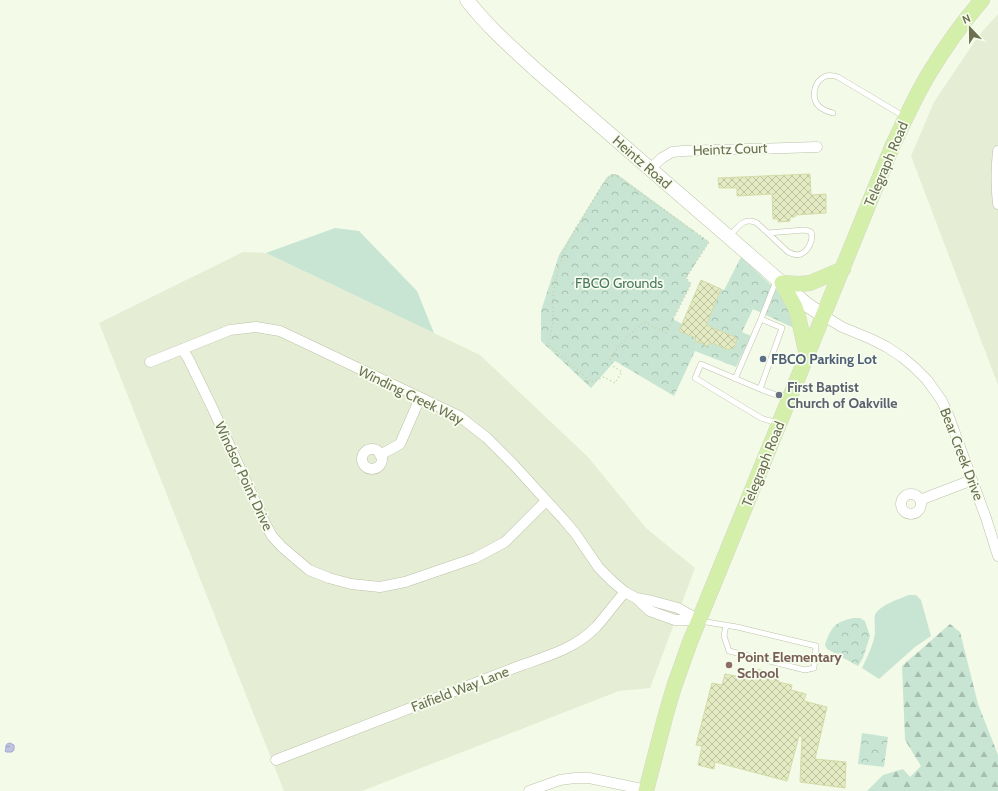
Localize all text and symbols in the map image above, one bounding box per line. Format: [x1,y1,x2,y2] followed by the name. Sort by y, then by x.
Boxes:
[950,8,990,48] north arrow
[960,11,972,27] text: N
[860,119,912,209] street label: Telegraph Road
[609,131,675,193] street label: Heintz Road
[692,139,768,159] street label: Heintz Court
[575,274,663,292] park label: FBCO Grounds
[771,350,877,368] place label: FBCO Parking Lot
[758,354,768,364] marker: FBCO Parking Lot
[355,362,467,428] street label: Winding Creek Way
[787,378,898,412] place label: First Baptist Church of Oakville
[774,390,784,400] marker: First Baptist Church of Oakville
[936,405,988,503] street label: Bear Creek Drive
[211,419,277,533] street label: Windsor Point Drive
[738,419,788,509] street label: Telegraph Road
[737,648,842,682] place label: Point Elementary School
[724,660,734,670] marker: Point Elementary School
[409,662,511,716] street label: Faifield Way Lane

